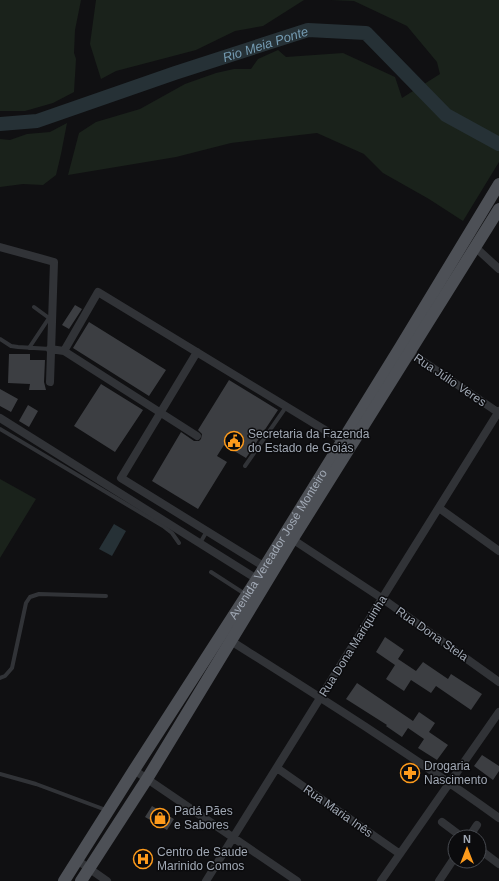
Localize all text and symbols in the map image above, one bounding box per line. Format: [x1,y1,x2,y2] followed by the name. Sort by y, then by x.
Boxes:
[221,24,310,65] water label: Rio Meia Ponte
[411,351,489,409] street label: Rua Júlio Veres
[248,427,370,455] place label: Secretaria da Fazenda do Estado de Goiás
[223,430,245,452] public building icon: Secretaria da Fazenda do Estado de Goiás
[226,466,330,622] street label: Avenida Vereador José Monteiro
[316,593,390,699] street label: Rua Dona Mariquinha
[393,604,471,664] street label: Rua Dona Stela
[424,759,488,787] place label: Drogaria Nascimento
[399,762,421,784] pharmacy icon: Drogaria Nascimento
[301,782,375,840] street label: Rua Maria Inês
[174,804,233,832] place label: Padá Pães e Sabores
[149,807,171,829] shop icon: Padá Pães e Sabores
[447,829,487,869] north arrow
[463,833,471,845] text: N
[157,845,248,873] place label: Centro de Saude Marinido Comos
[132,848,154,870] hospital icon: Centro de Saude Marinido Comos

